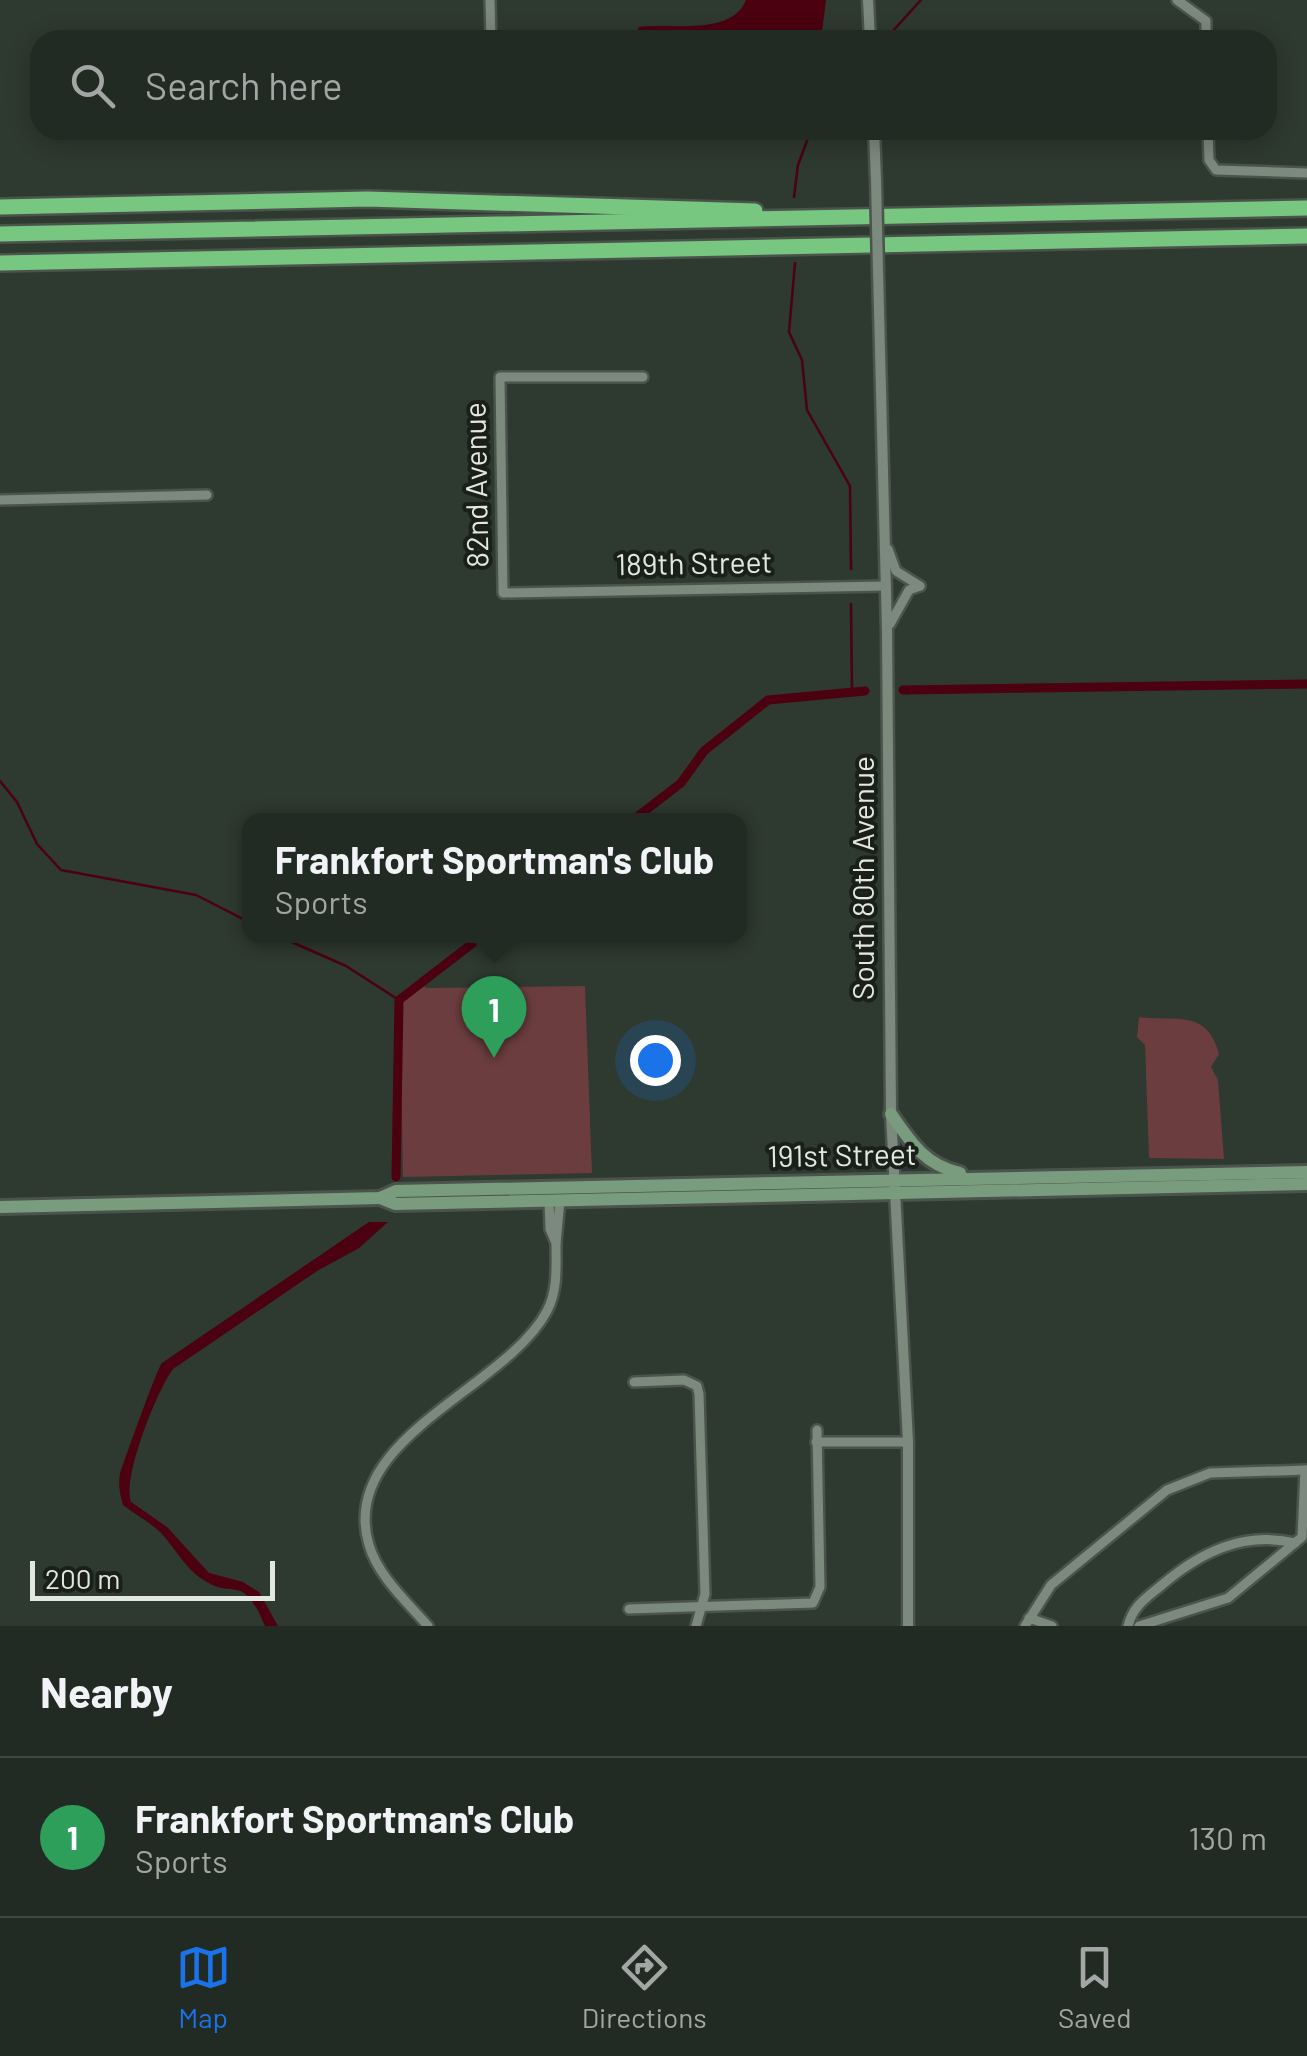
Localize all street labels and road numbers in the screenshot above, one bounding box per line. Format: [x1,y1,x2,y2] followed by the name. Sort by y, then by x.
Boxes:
[456,402,494,568] street label: 82nd Avenue
[615,543,773,581] street label: 189th Street
[844,756,880,1000] street label: South 80th Avenue
[767,1135,917,1173] street label: 191st Street

